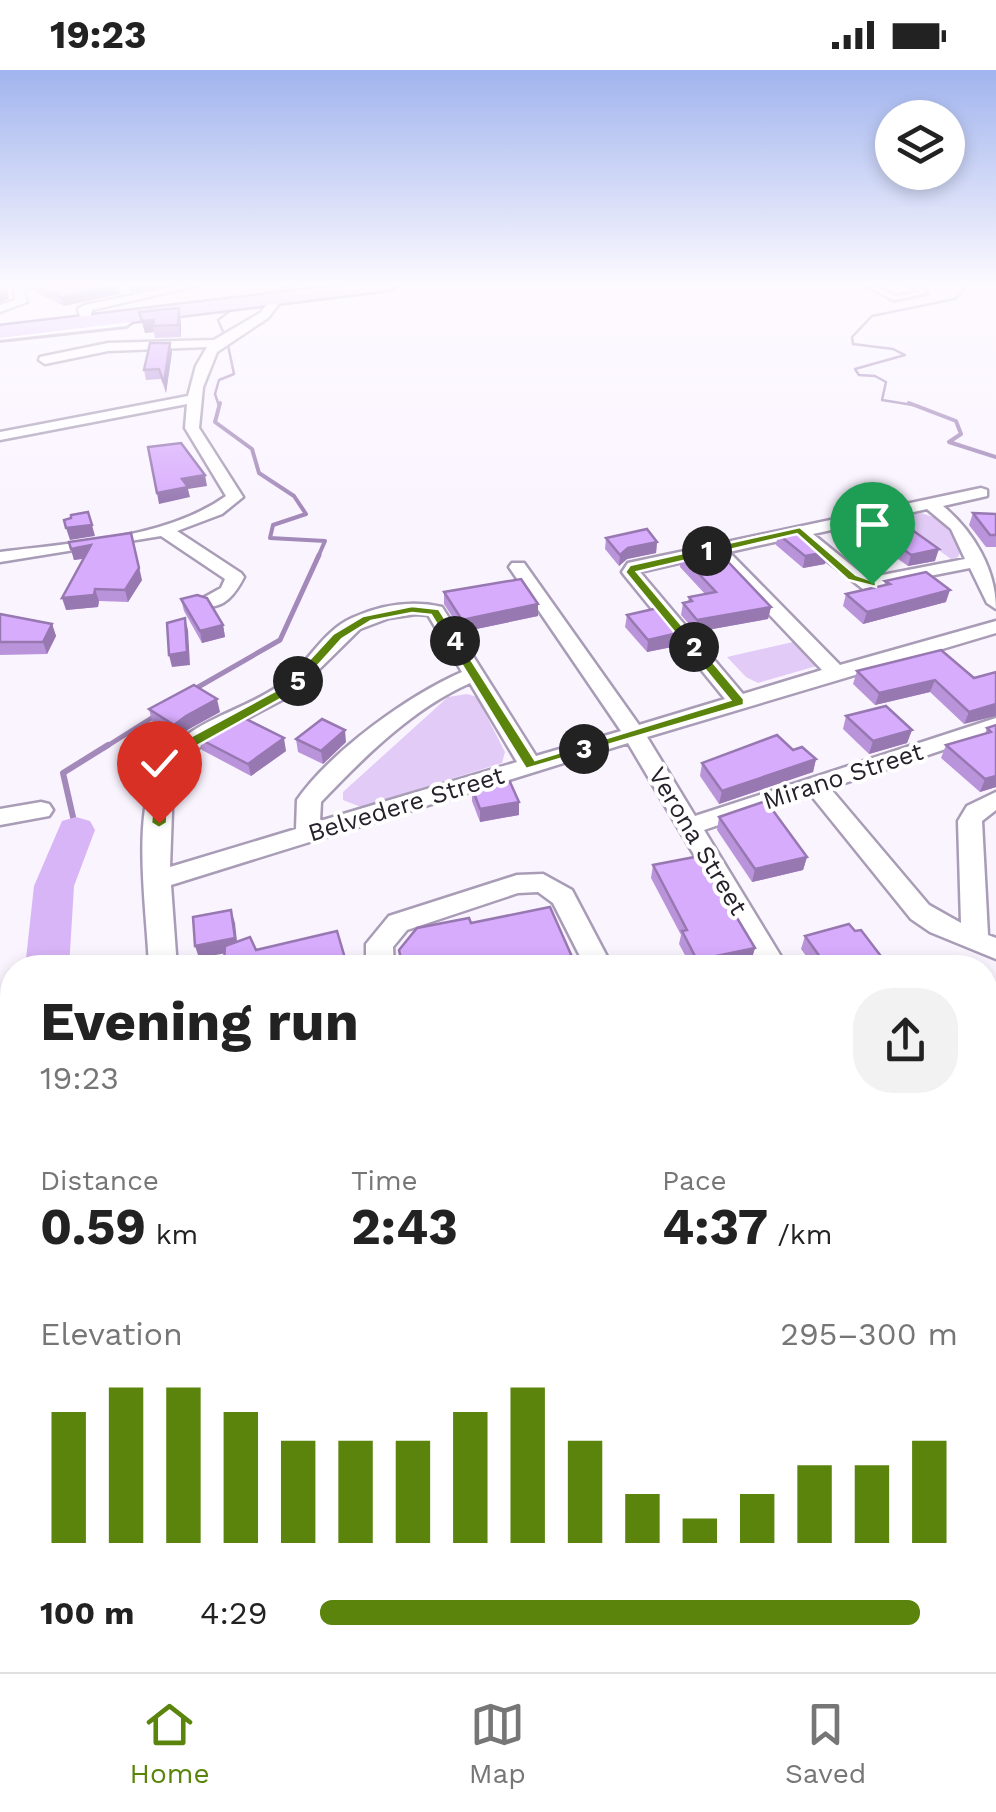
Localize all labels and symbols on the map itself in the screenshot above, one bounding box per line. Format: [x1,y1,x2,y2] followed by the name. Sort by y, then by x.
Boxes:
[830,482,915,585] pin
[682,526,732,576] pin: 1
[430,616,480,666] pin: 4
[669,622,719,672] pin: 2
[273,656,323,706] pin: 5
[117,721,202,824] pin
[559,724,609,774] pin: 3
[759,736,927,815] street label: Mirano Street
[304,760,508,848] street label: Belvedere Street
[643,762,754,921] street label: Verona Street

